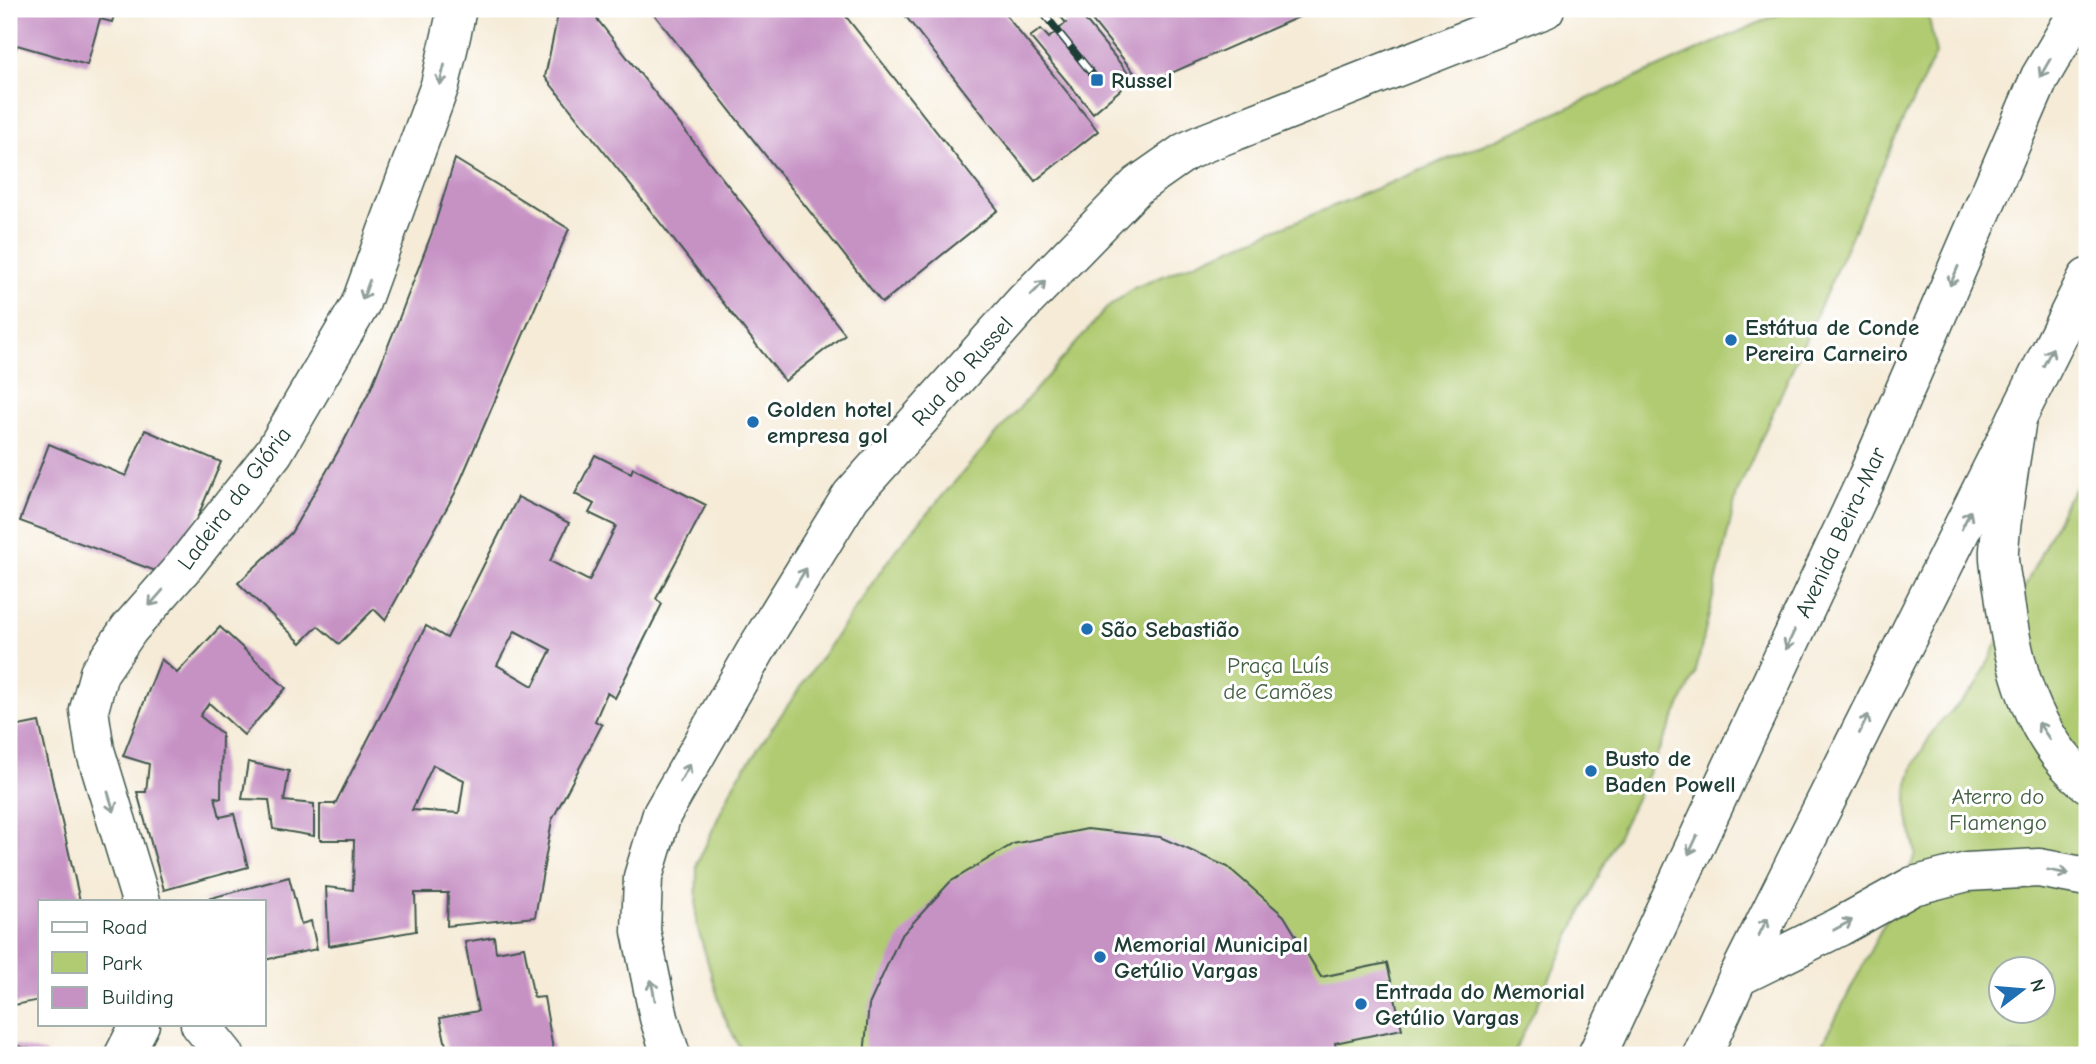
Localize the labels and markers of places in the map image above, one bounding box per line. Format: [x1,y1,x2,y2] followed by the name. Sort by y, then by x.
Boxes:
[1111,67,1173,94] place label: Russel
[1089,72,1105,88] marker: Russel
[1745,314,1919,367] place label: Estátua de Conde Pereira Carneiro
[1723,332,1739,348] marker: Estátua de Conde Pereira Carneiro
[767,396,892,449] place label: Golden hotel empresa gol
[745,414,761,430] marker: Golden hotel empresa gol
[1101,616,1240,643] place label: São Sebastião
[1079,621,1095,637] marker: São Sebastião
[1605,745,1736,798] place label: Busto de Baden Powell
[1583,763,1599,779] marker: Busto de Baden Powell
[1114,931,1308,984] place label: Memorial Municipal Getúlio Vargas
[1092,949,1108,965] marker: Memorial Municipal Getúlio Vargas
[1375,978,1585,1031] place label: Entrada do Memorial Getúlio Vargas
[1353,996,1369,1012] marker: Entrada do Memorial Getúlio Vargas

